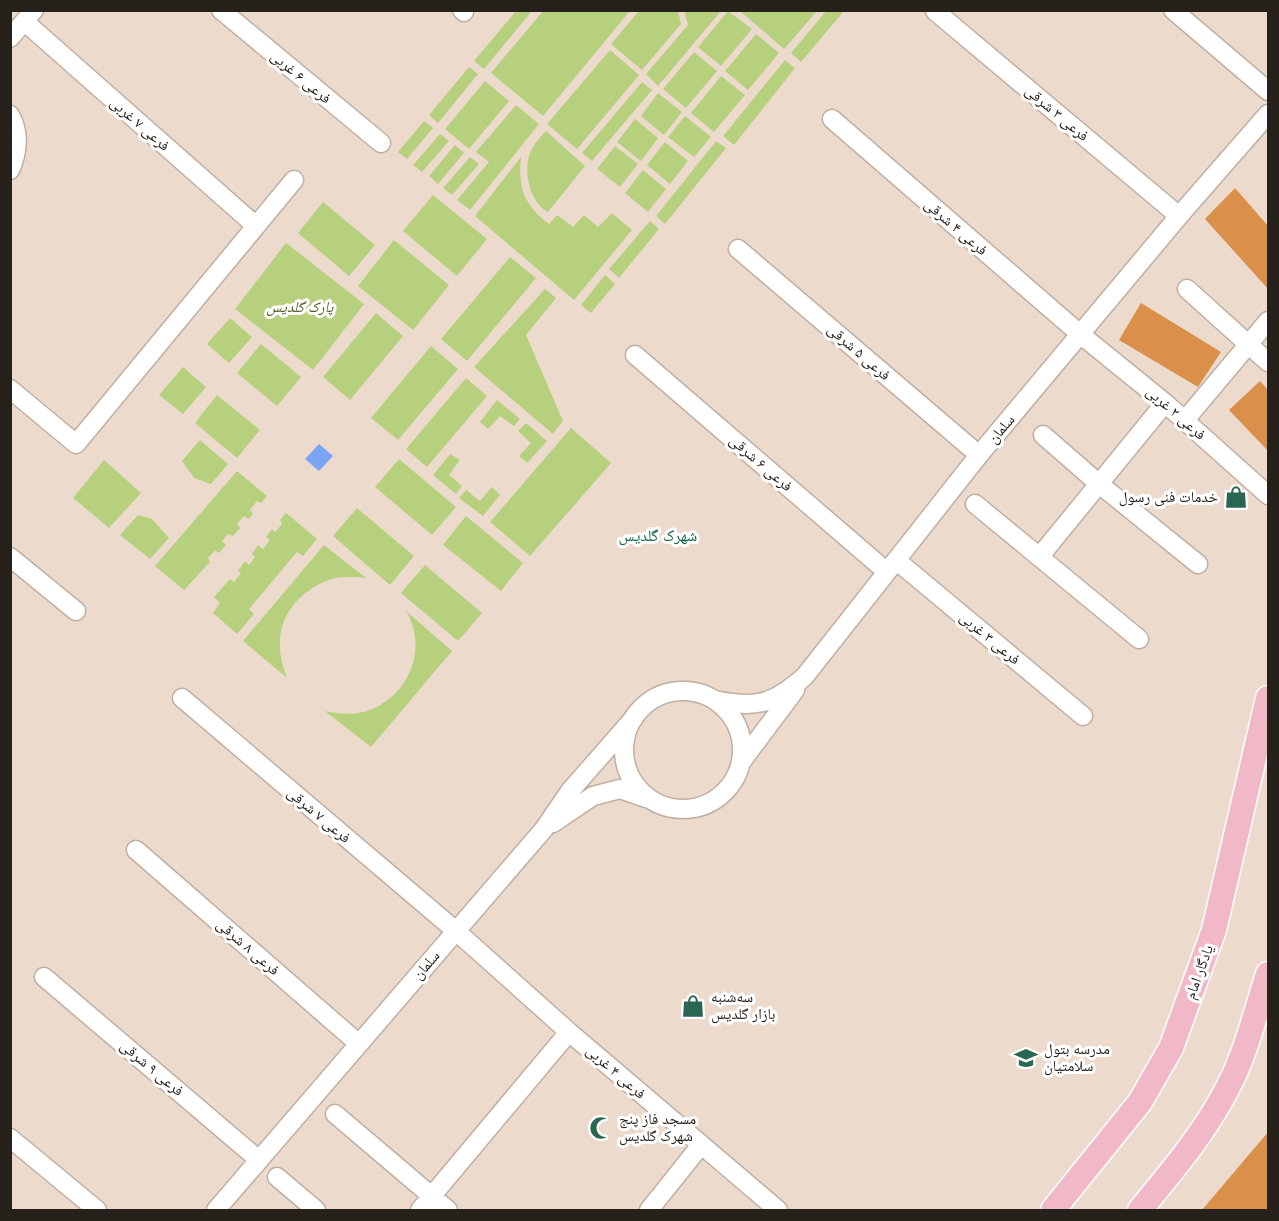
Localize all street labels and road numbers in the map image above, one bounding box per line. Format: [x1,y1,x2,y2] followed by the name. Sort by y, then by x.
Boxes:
[267,46,335,108] street label: فرعی ۶ غربی
[1021,80,1093,146] street label: فرعی ۳ شرقی
[106,93,174,155] street label: فرعی ۷ غربی
[920,194,992,260] street label: فرعی ۴ شرقی
[823,319,895,385] street label: فرعی ۵ شرقی
[1142,382,1210,444] street label: فرعی ۲ غربی
[983,410,1019,448] street label: سلمان
[725,430,797,496] street label: فرعی ۶ شرقی
[956,607,1024,669] street label: فرعی ۳ غربی
[283,782,355,848] street label: فرعی ۷ شرقی
[212,914,284,980] street label: فرعی ۸ شرقی
[1180,942,1218,1002] street label: یادگار امام
[408,946,444,984] street label: سلمان
[116,1035,188,1101] street label: فرعی ۹ شرقی
[582,1041,650,1103] street label: فرعی ۴ غربی

